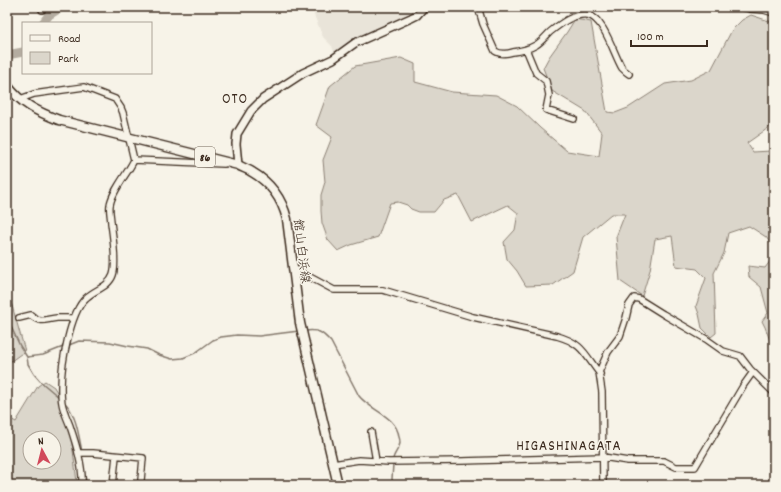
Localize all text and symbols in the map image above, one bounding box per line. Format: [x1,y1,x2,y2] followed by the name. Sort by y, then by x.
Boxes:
[22,22,152,74] legend
[631,22,707,48] scale bar
[637,29,664,46] text: 100 m
[58,31,80,48] text: Road
[58,51,79,68] text: Park
[222,89,248,111] district label: OTO
[195,147,215,167] road number: 86
[287,218,314,286] street label: 館山白浜線
[22,430,62,470] north arrow
[37,434,45,450] text: N
[516,436,622,458] district label: HIGASHINAGATA

